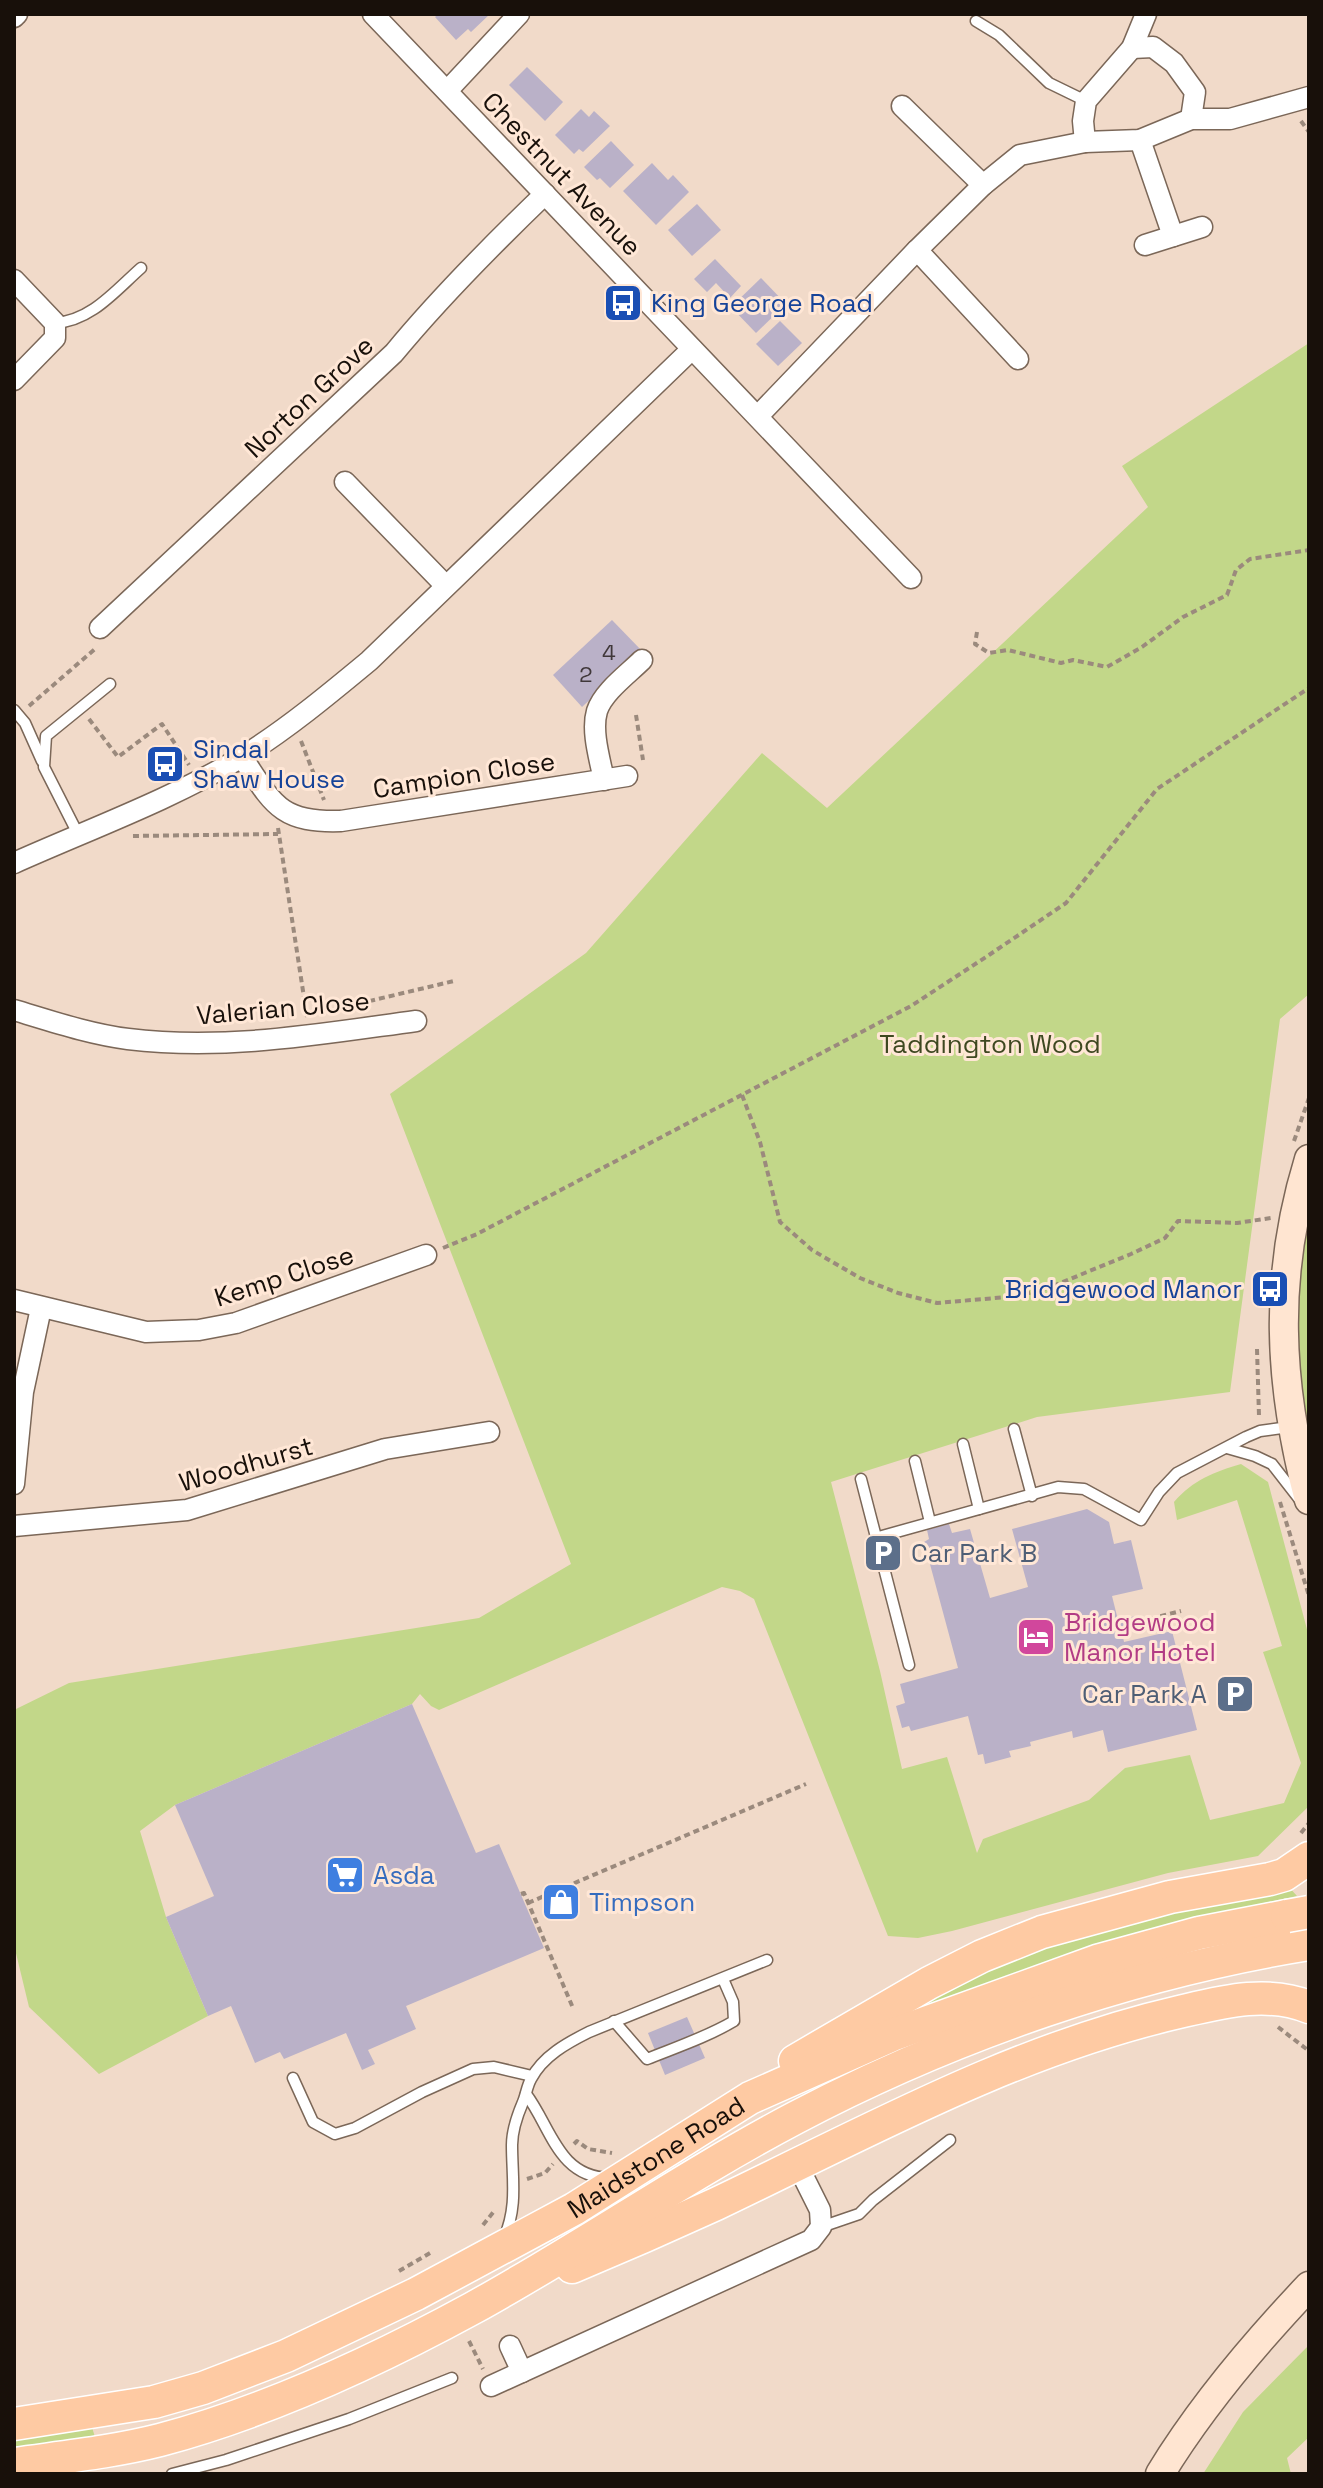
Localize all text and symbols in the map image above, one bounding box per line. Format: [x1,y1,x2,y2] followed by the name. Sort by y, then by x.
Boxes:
[475,85,649,263] street label: Chestnut Avenue
[602,282,644,324] bus stop icon: King George Road
[651,286,873,320] place label: King George Road
[237,329,381,465] street label: Norton Grove
[602,638,616,666] house number: 4
[579,660,593,688] house number: 2
[193,732,345,796] place label: Sindal Shaw House
[144,743,186,785] bus stop icon: Sindal Shaw House
[370,744,558,806] street label: Campion Close
[195,983,371,1033] street label: Valerian Close
[879,1027,1101,1061] park label: Taddington Wood
[210,1237,358,1315] street label: Kemp Close
[1249,1268,1291,1310] bus stop icon: Bridgewood Manor
[1005,1272,1242,1306] place label: Bridgewood Manor
[175,1429,317,1499] street label: Woodhurst
[862,1532,904,1574] parking icon: Car Park B
[911,1536,1037,1570] place label: Car Park B
[1064,1605,1216,1669] place label: Bridgewood Manor Hotel
[1015,1616,1057,1658] hotel icon: Bridgewood Manor Hotel
[1214,1673,1256,1715] parking icon: Car Park A
[1082,1677,1207,1711] place label: Car Park A
[324,1854,366,1896] supermarket icon: Asda
[373,1858,435,1892] place label: Asda
[540,1881,582,1923] shop icon: Timpson
[589,1885,695,1919] place label: Timpson
[561,2089,751,2226] street label: Maidstone Road

